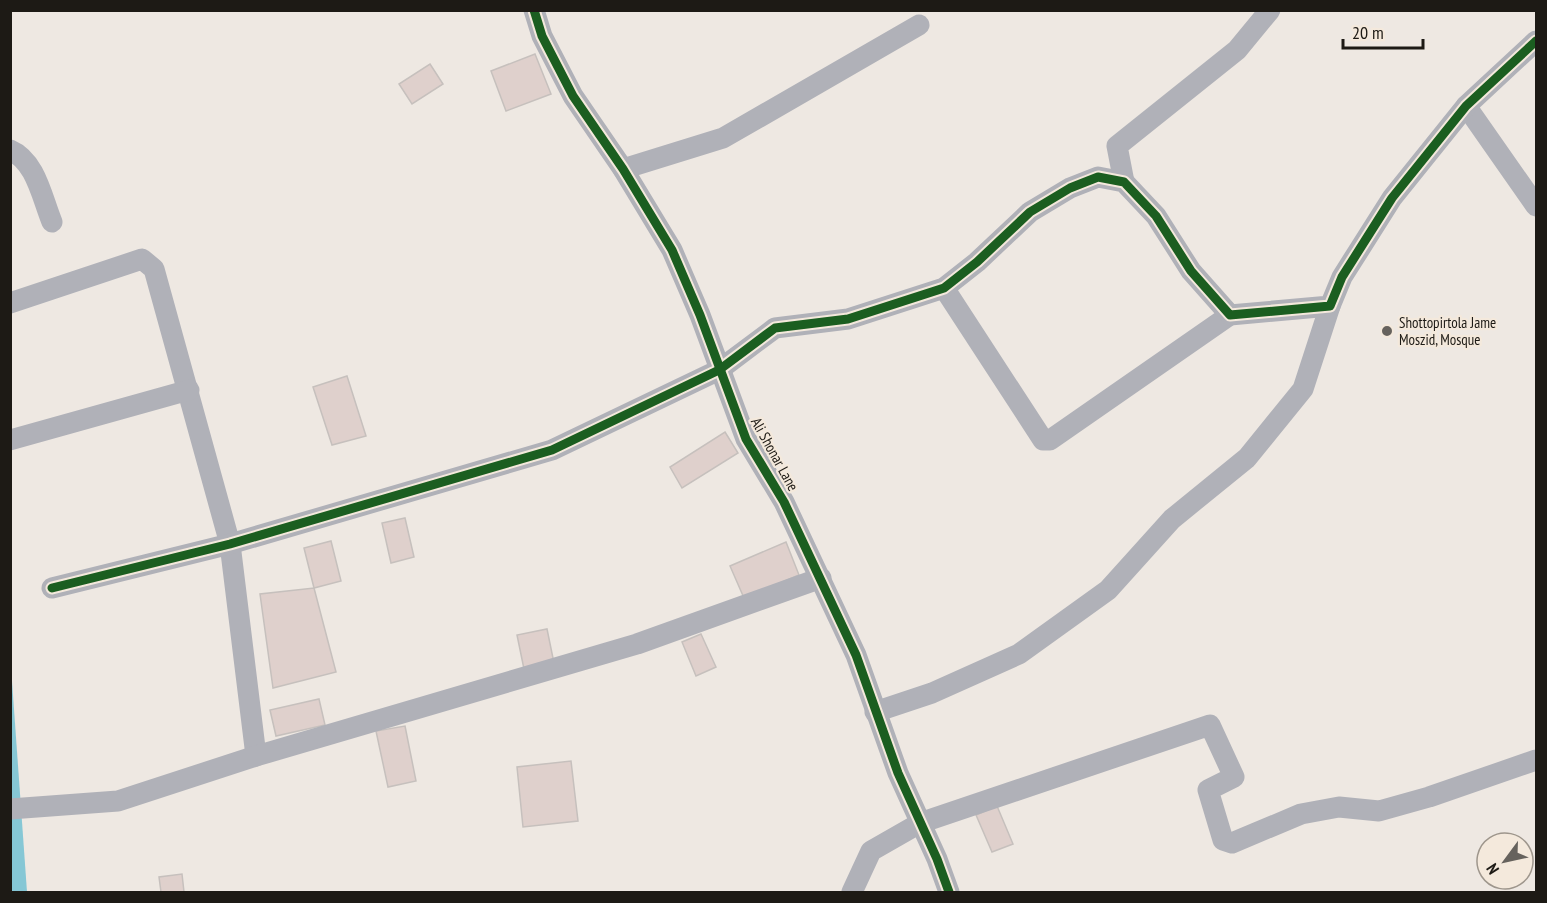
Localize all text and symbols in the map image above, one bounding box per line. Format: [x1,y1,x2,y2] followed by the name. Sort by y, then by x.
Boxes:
[1343,12,1422,50] scale bar
[1352,21,1384,44] text: 20 m
[1399,313,1496,349] place label: Shottopirtola Jame Moszid, Mosque
[1380,324,1394,338] marker: Shottopirtola Jame Moszid, Mosque
[747,414,803,494] street label: Ali Shonar Lane
[1475,831,1535,891] north arrow
[1482,860,1503,878] text: N

